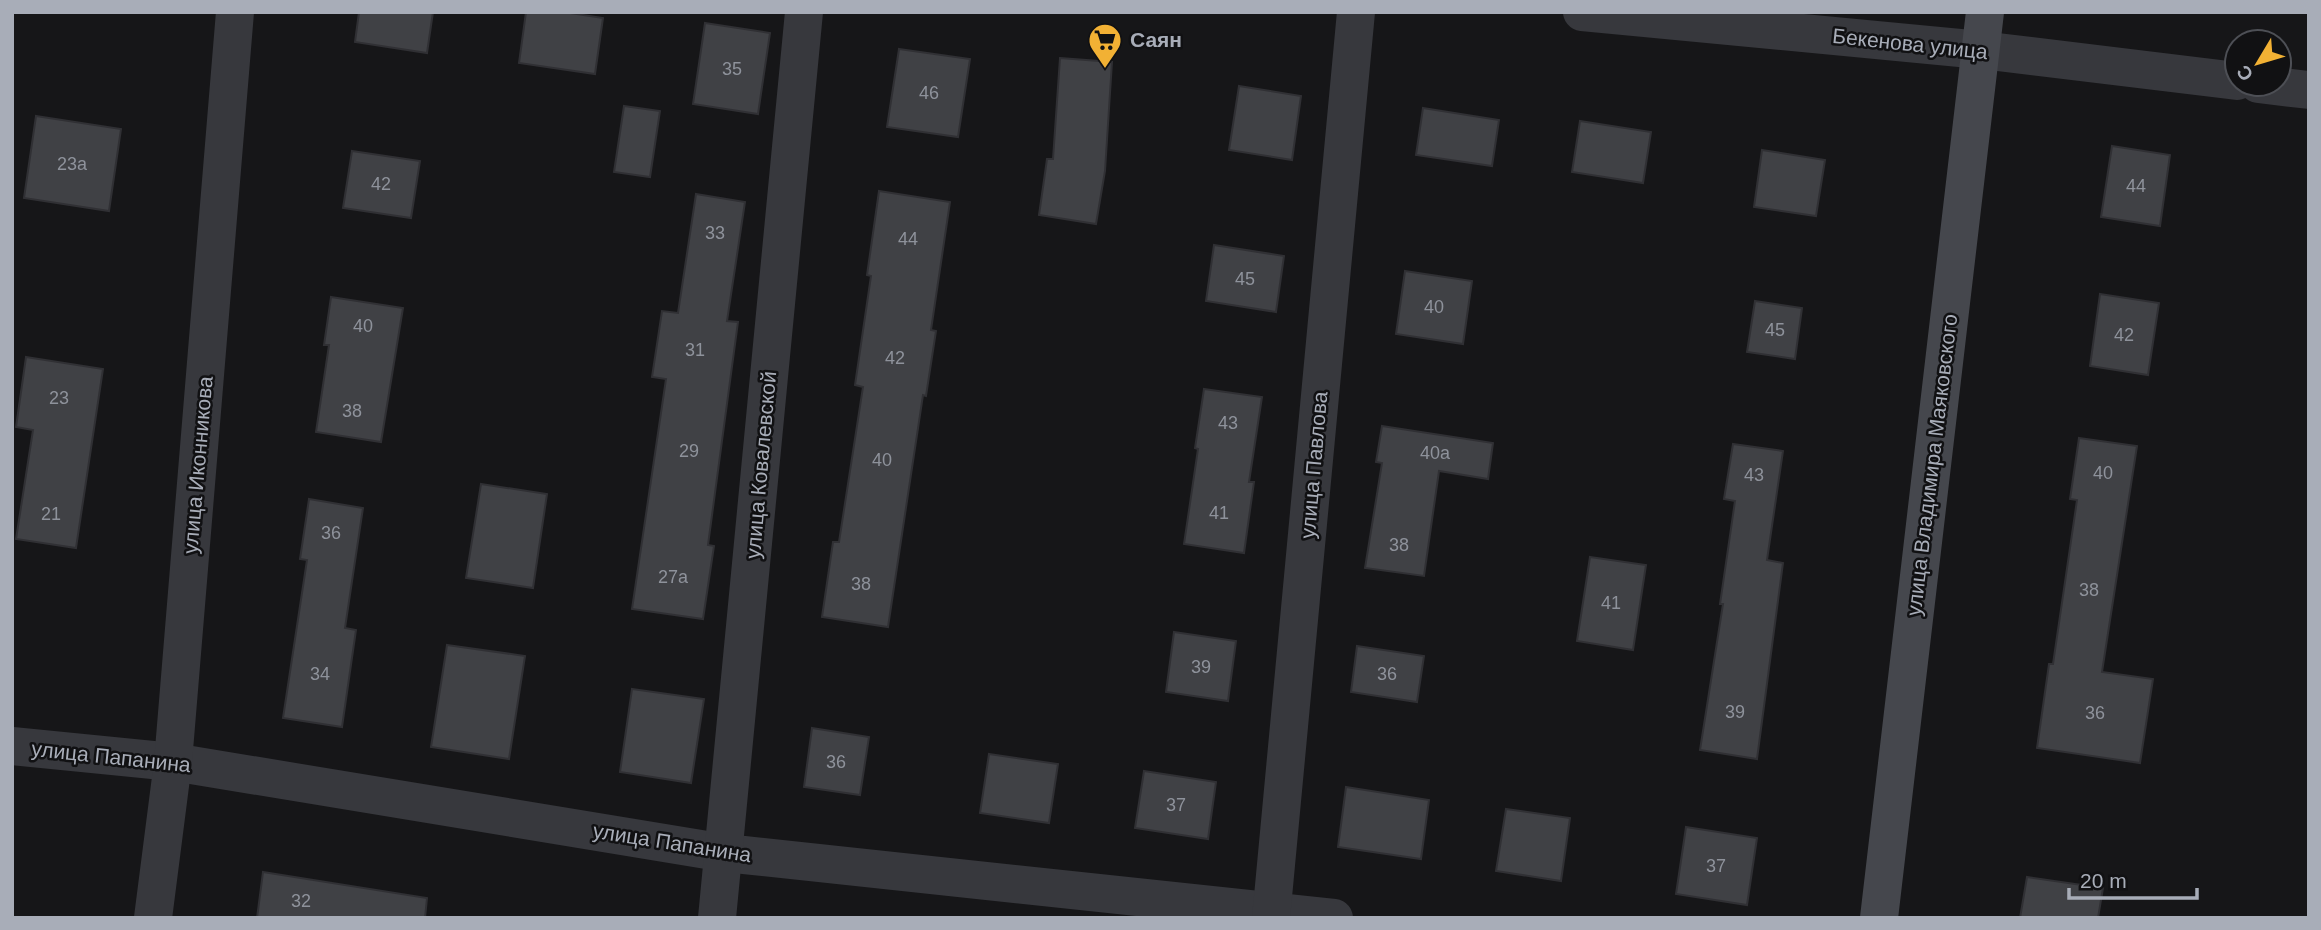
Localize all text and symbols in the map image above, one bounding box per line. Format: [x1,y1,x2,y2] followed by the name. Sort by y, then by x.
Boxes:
[1086,21,1124,70] supermarket icon: Саян
[1831,24,1989,63] street label: Бекенова улица
[1130,28,1182,51] place label: Саян
[2223,28,2293,98] north arrow
[722,59,742,79] house number: 35
[2232,61,2257,85] text: С
[919,83,939,103] house number: 46
[57,154,88,174] house number: 23а
[371,174,391,194] house number: 42
[2126,176,2146,196] house number: 44
[705,223,725,243] house number: 33
[898,229,918,249] house number: 44
[1235,269,1255,289] house number: 45
[1424,297,1444,317] house number: 40
[1902,313,1961,617] street label: улица Владимира Маяковского
[353,316,373,336] house number: 40
[1765,320,1785,340] house number: 45
[2114,325,2134,345] house number: 42
[685,340,705,360] house number: 31
[885,348,905,368] house number: 42
[741,370,780,560] street label: улица Ковалевской
[178,375,217,555] street label: улица Иконникова
[49,388,69,408] house number: 23
[1296,390,1331,540] street label: улица Павлова
[342,401,362,421] house number: 38
[1218,413,1238,433] house number: 43
[679,441,699,461] house number: 29
[1420,443,1451,463] house number: 40а
[872,450,892,470] house number: 40
[2093,463,2113,483] house number: 40
[1744,465,1764,485] house number: 43
[1209,503,1229,523] house number: 41
[41,504,61,524] house number: 21
[321,523,341,543] house number: 36
[1389,535,1409,555] house number: 38
[658,567,689,587] house number: 27а
[851,574,871,594] house number: 38
[2079,580,2099,600] house number: 38
[1601,593,1621,613] house number: 41
[1191,657,1211,677] house number: 39
[310,664,330,684] house number: 34
[1377,664,1397,684] house number: 36
[1725,702,1745,722] house number: 39
[2085,703,2105,723] house number: 36
[30,737,192,776] street label: улица Папанина
[826,752,846,772] house number: 36
[1166,795,1186,815] house number: 37
[591,819,753,866] street label: улица Папанина
[1706,856,1726,876] house number: 37
[2069,856,2197,900] scale bar
[2080,869,2127,892] text: 20 m
[291,891,311,911] house number: 32

